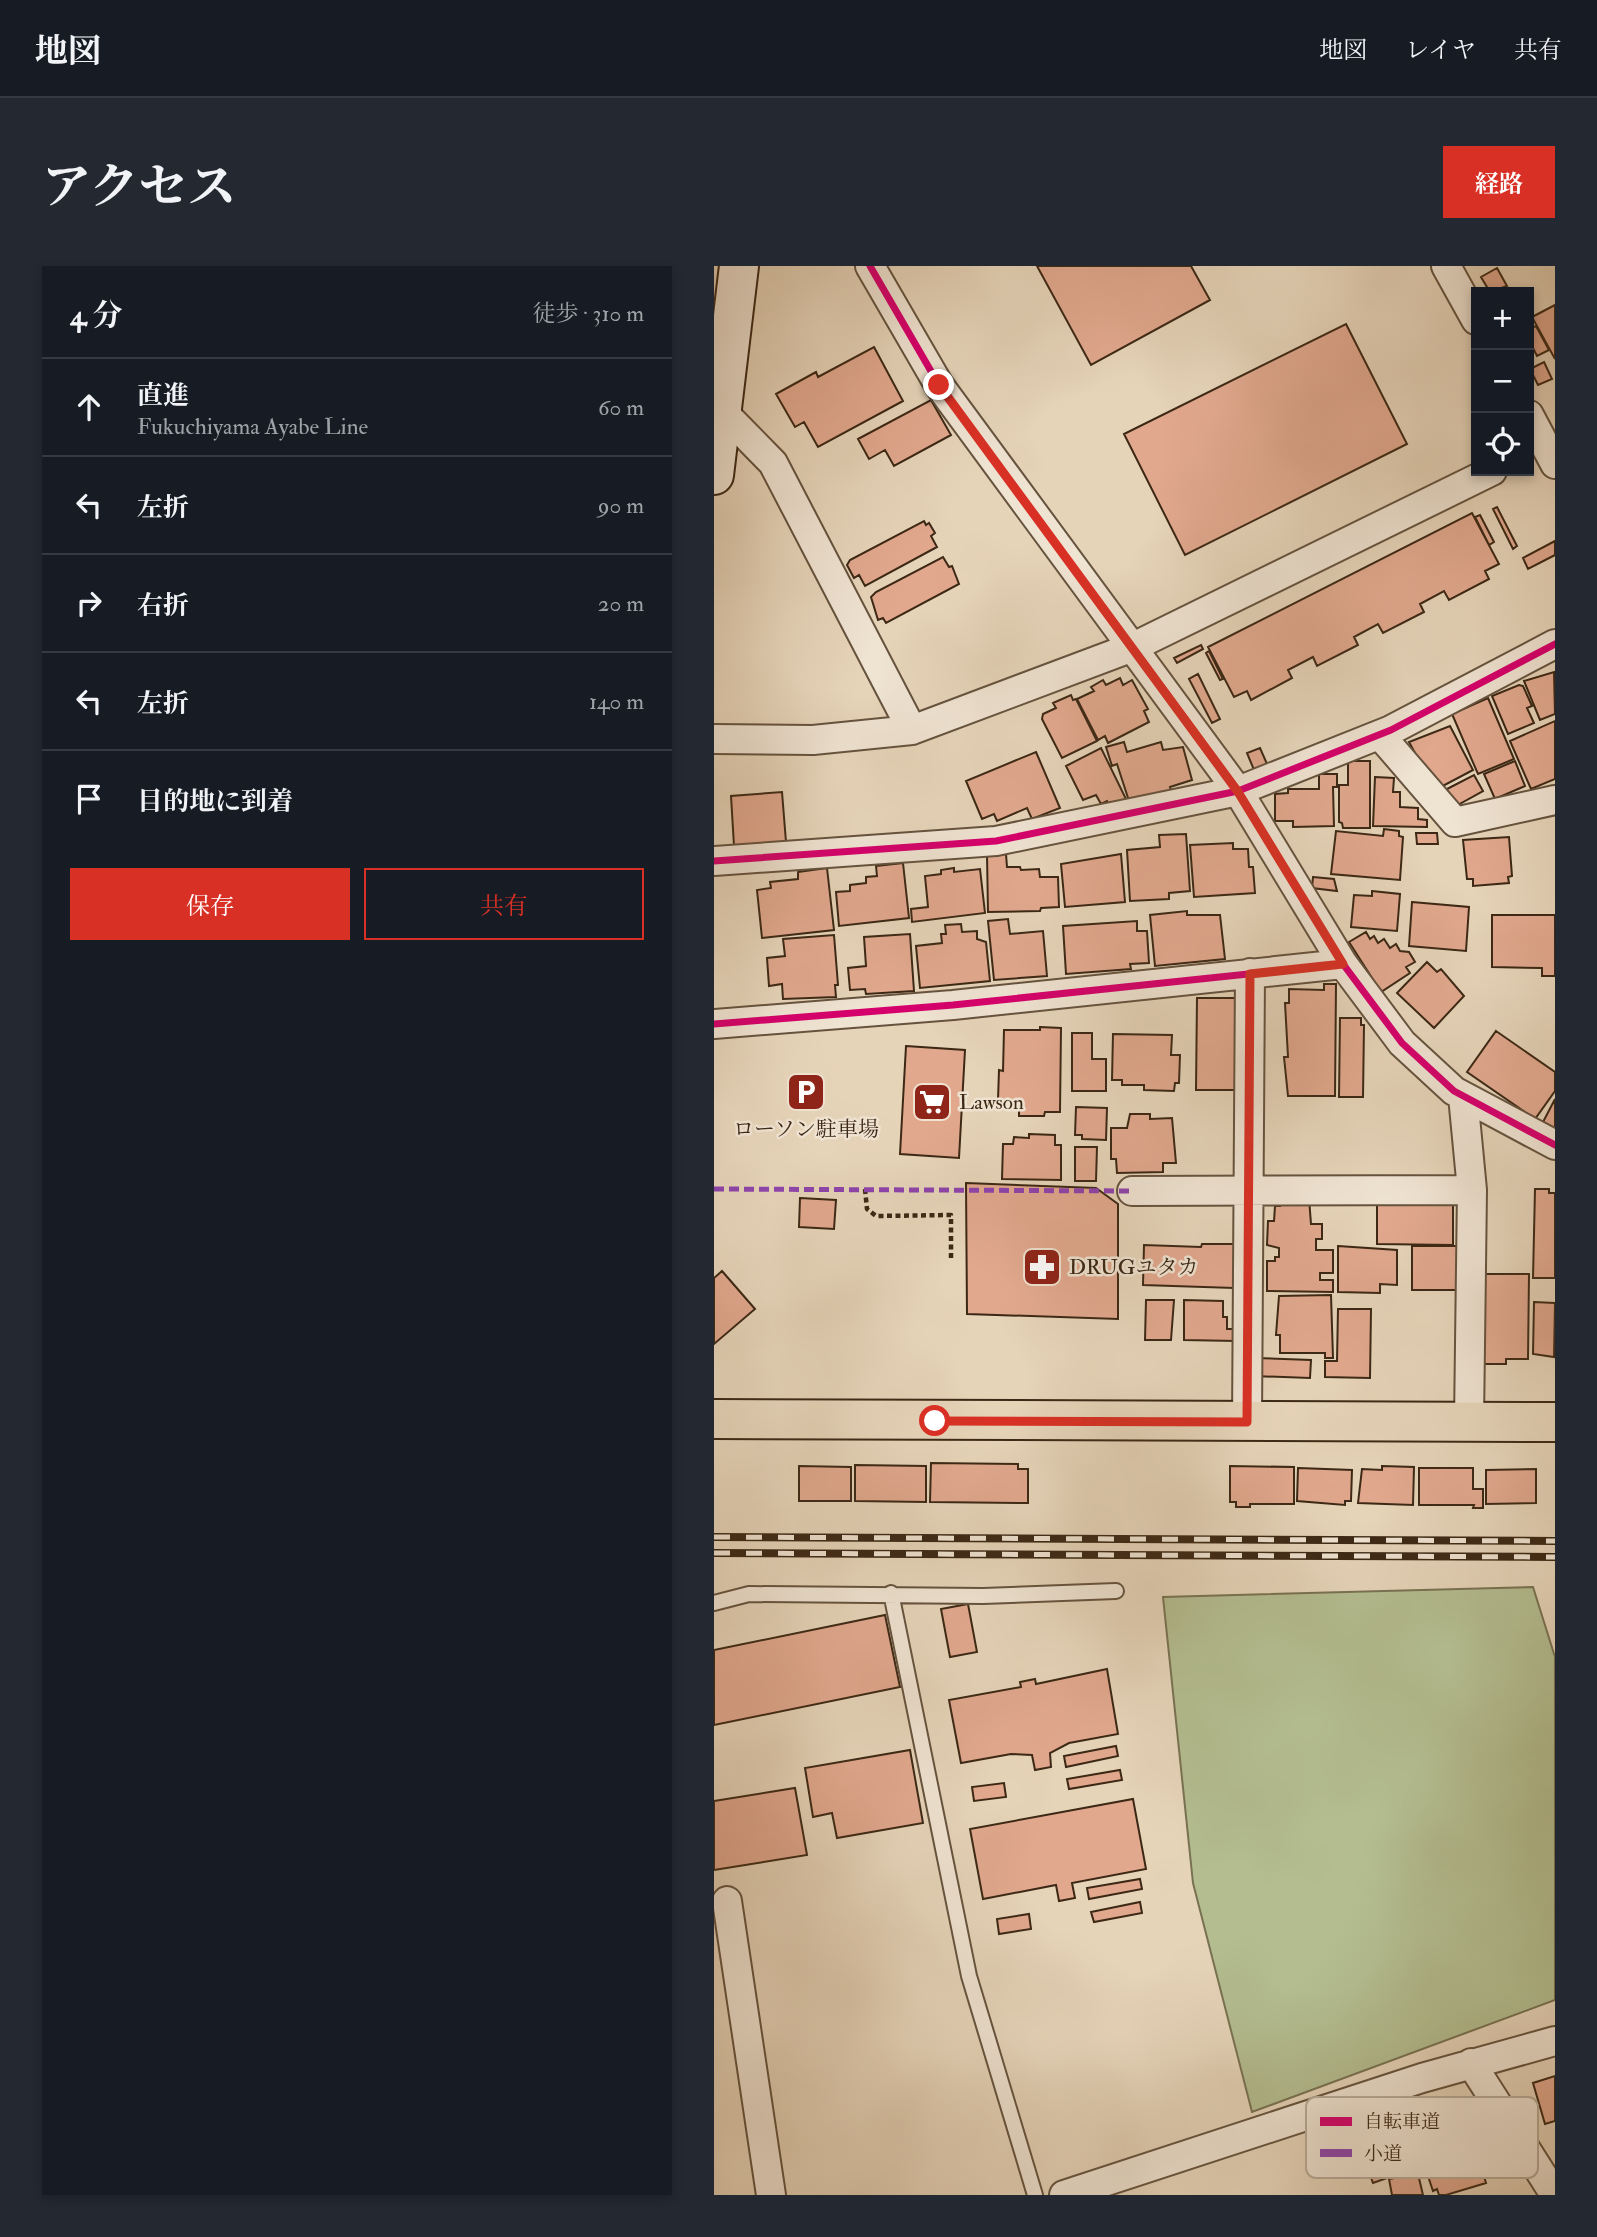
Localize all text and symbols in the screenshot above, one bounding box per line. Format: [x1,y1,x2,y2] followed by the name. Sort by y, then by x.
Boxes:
[35,31,101,72] text: 地図
[1319,35,1367,66] text: 地図
[1405,35,1476,66] text: レイヤ
[1514,35,1562,66] text: 共有
[1443,146,1555,218] button: 経路
[42,157,237,218] text: アクセス
[1471,287,1534,476] map controls
[1471,287,1534,350] button: +
[70,297,123,334] text: 4 分
[532,299,644,328] text: 徒歩 · 310 m
[1471,350,1534,413] button: −
[923,369,954,400] route end
[137,380,189,412] text: 直進
[70,388,108,426] icon: ahead
[598,393,644,422] text: 60 m
[137,412,368,441] text: Fukuchiyama Ayabe Line
[1471,413,1534,476] button: locate
[70,486,108,524] icon: left
[598,491,644,520] text: 90 m
[137,492,189,524] text: 左折
[70,584,108,622] icon: right
[598,589,644,618] text: 20 m
[137,590,189,622] text: 右折
[70,682,108,720] icon: left
[589,687,644,716] text: 140 m
[137,688,189,720] text: 左折
[70,780,108,818] icon: arrive
[137,786,293,818] text: 目的地に到着
[70,868,350,940] button: 保存
[364,868,644,940] button: 共有
[785,1071,827,1113] parking icon: ローソン駐車場
[911,1081,953,1123] supermarket icon: Lawson
[959,1089,1024,1116] place label: Lawson
[733,1116,879,1143] place label: ローソン駐車場
[1021,1246,1063,1288] pharmacy icon: DRUGユタカ
[1069,1254,1198,1281] place label: DRUGユタカ
[919,1405,950,1436] route start
[1306,2097,1538,2178] legend
[1364,2110,1440,2134] text: 自転車道
[1364,2142,1402,2166] text: 小道

